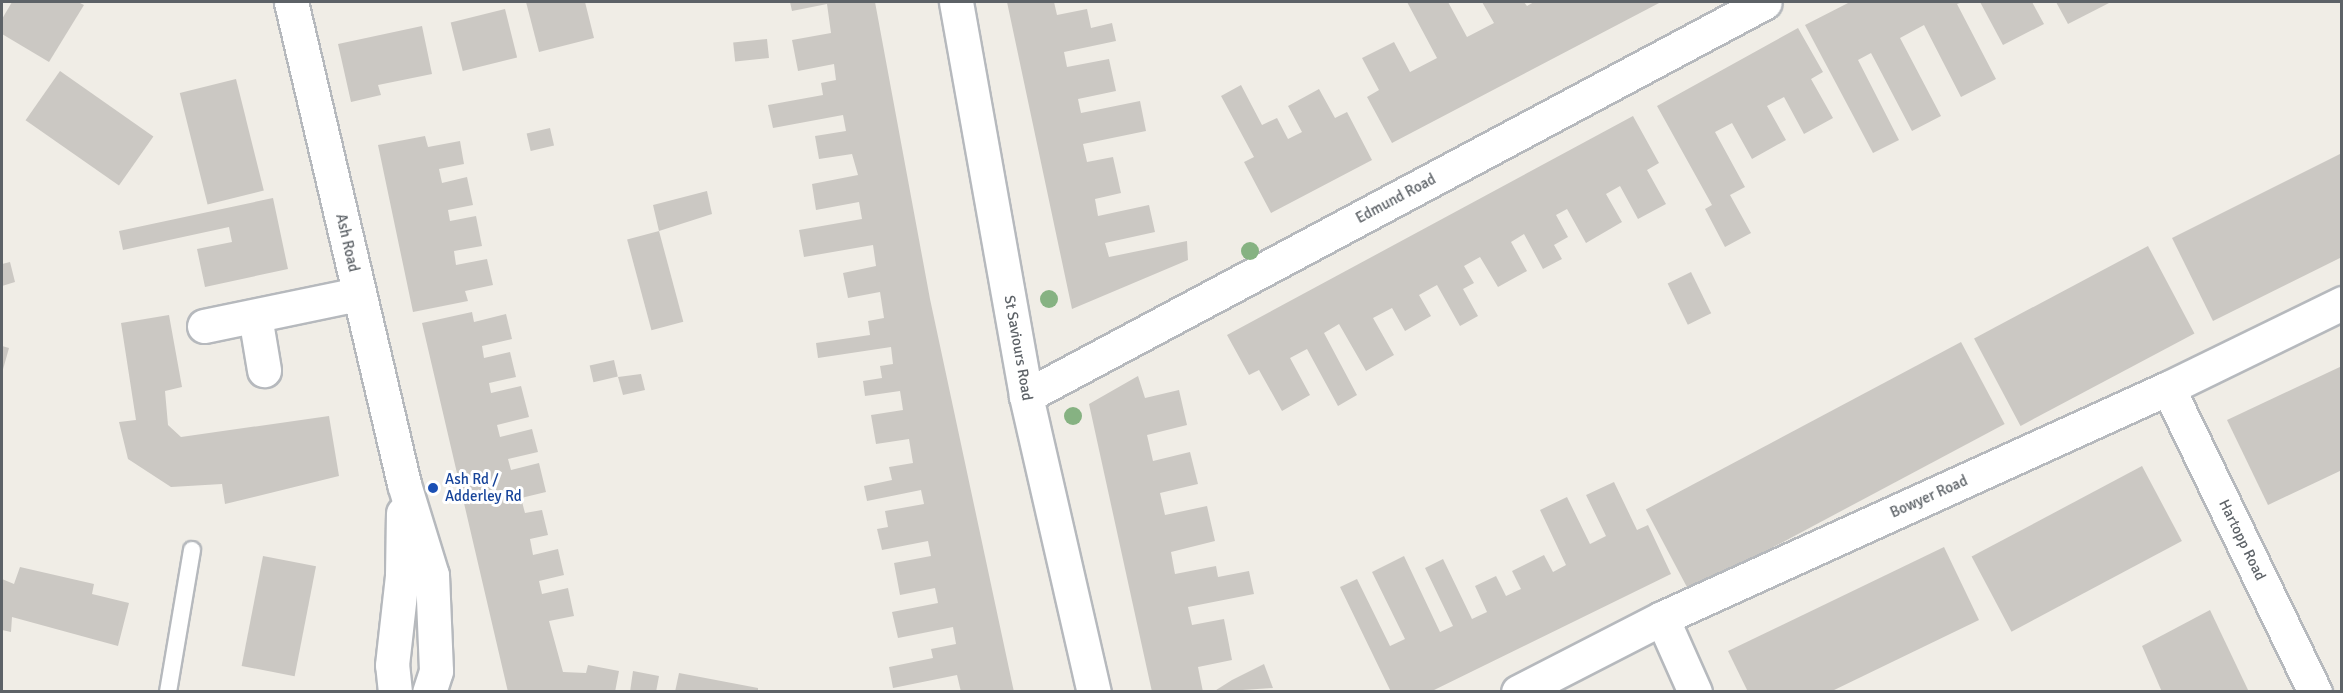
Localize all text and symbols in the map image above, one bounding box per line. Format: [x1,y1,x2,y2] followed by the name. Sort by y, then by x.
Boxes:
[1353,170,1439,228] street label: Edmund Road
[332,212,362,274] street label: Ash Road
[1000,294,1036,402] street label: St Saviours Road
[445,470,522,505] place label: Ash Rd / Adderley Rd
[1888,472,1970,522] street label: Bowyer Road
[426,481,440,495] marker: Ash Rd / Adderley Rd
[2215,497,2269,583] street label: Hartopp Road

